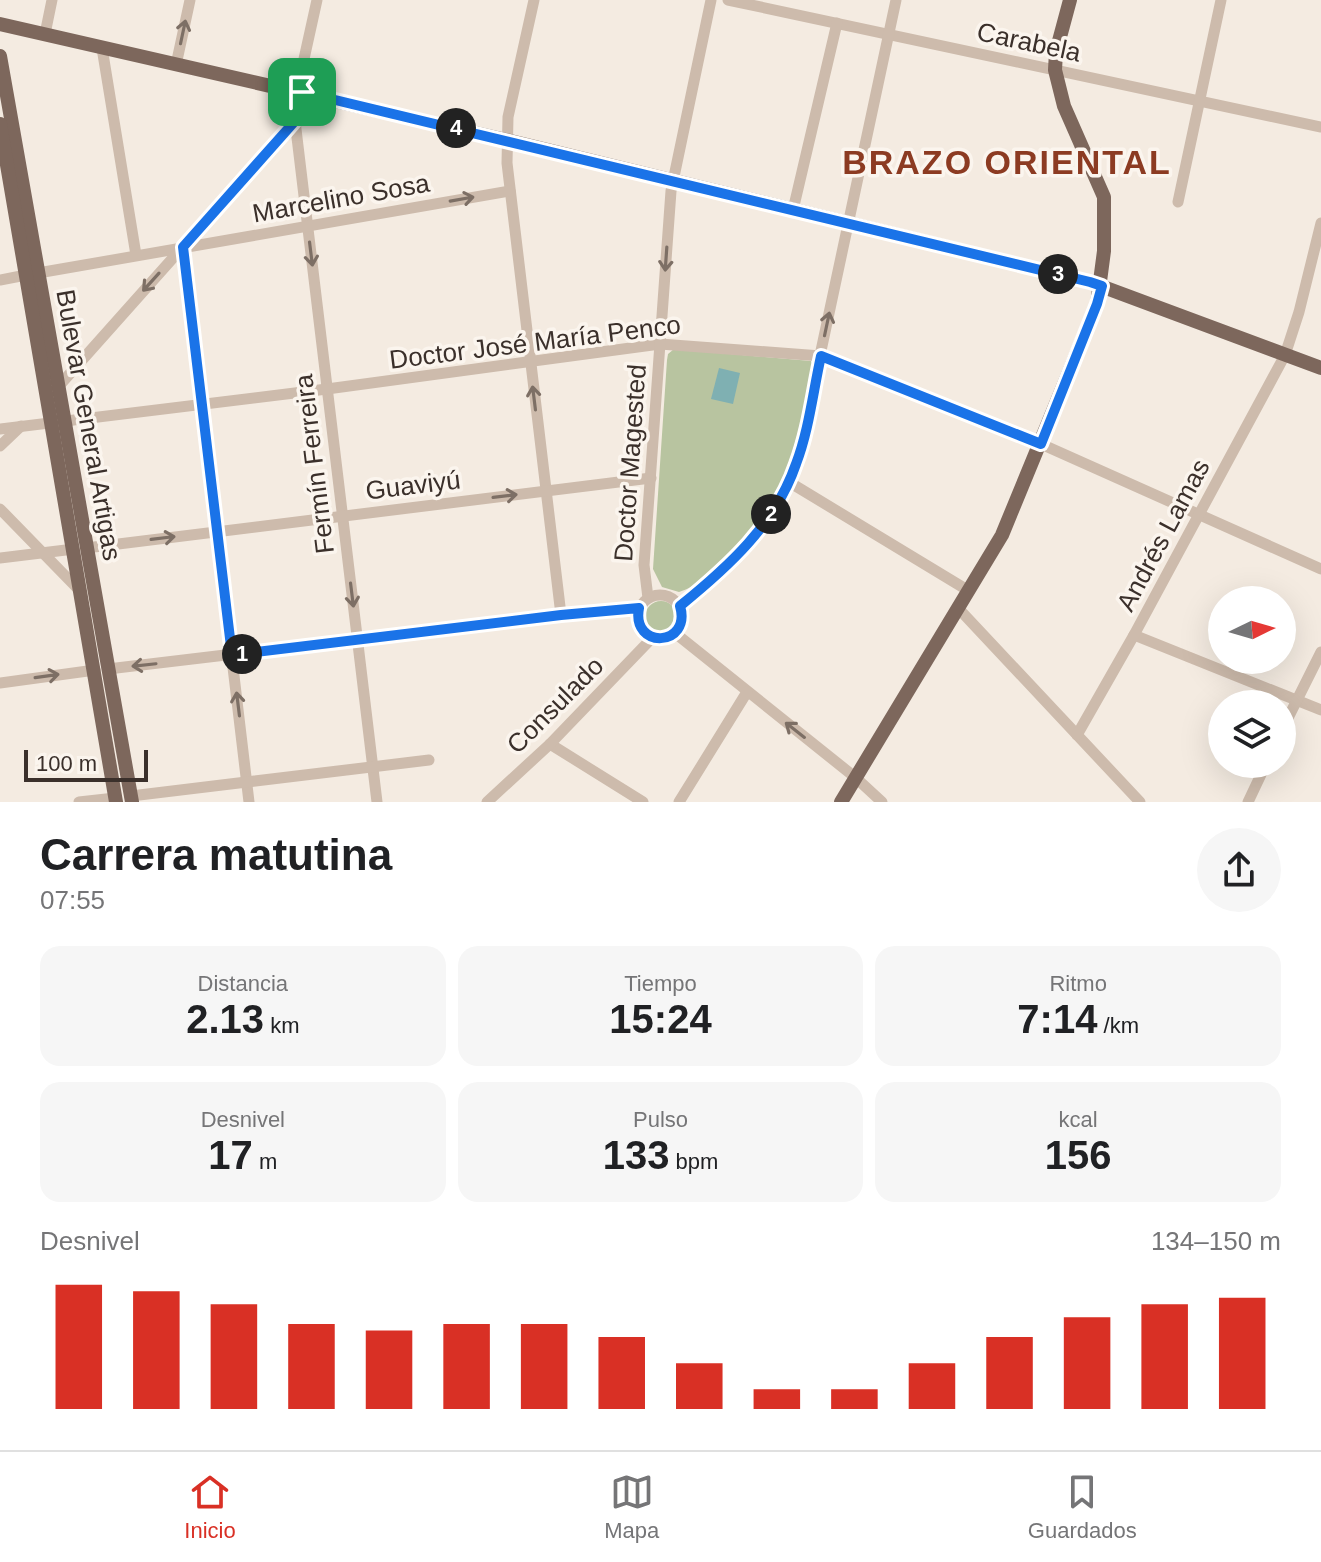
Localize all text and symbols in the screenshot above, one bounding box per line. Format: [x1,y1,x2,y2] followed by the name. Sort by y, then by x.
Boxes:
[974,16,1084,68] street label: Carabela
[176,20,191,46] one-way arrow
[268,58,336,126] pin
[280,70,324,114] icon: arrive
[436,108,476,148] pin: 4
[450,115,462,140] text: 4
[842,143,1172,181] district label: BRAZO ORIENTAL
[250,168,432,228] street label: Marcelino Sosa
[448,191,474,206] one-way arrow
[303,240,318,267] one-way arrow
[658,245,673,272] one-way arrow
[1038,254,1078,294] pin: 3
[1052,261,1064,286] text: 3
[142,272,160,292] one-way arrow
[50,287,128,563] street label: Bulevar General Artigas
[388,309,682,375] street label: Doctor José María Penco
[821,312,836,337] one-way arrow
[608,363,652,563] street label: Doctor Magested
[288,372,340,555] street label: Fermín Ferreira
[527,386,542,412] one-way arrow
[1110,454,1216,616] street label: Andrés Lamas
[364,464,462,506] street label: Guaviyú
[491,489,518,504] one-way arrow
[751,494,791,534] pin: 2
[765,501,777,526] text: 2
[149,531,176,546] one-way arrow
[345,581,360,608] one-way arrow
[1208,586,1296,674] north arrow
[1208,586,1296,778] map controls
[222,634,262,674] pin: 1
[236,641,248,666] text: 1
[500,650,610,760] street label: Consulado
[132,657,158,672] one-way arrow
[34,668,60,683] one-way arrow
[1208,690,1296,778] button: layers
[230,691,245,718] one-way arrow
[785,721,806,738] one-way arrow
[24,746,148,782] scale bar
[36,751,97,776] text: 100 m
[1197,828,1281,912] button: share
[40,830,392,879] text: Carrera matutina
[40,885,105,915] text: 07:55
[198,971,288,996] text: Distancia
[624,971,697,996] text: Tiempo
[1049,971,1107,996] text: Ritmo
[186,997,264,1041] text: 2.13
[609,997,712,1041] text: 15:24
[1017,997,1097,1041] text: 7:14
[264,1013,299,1038] text: km
[1097,1013,1139,1038] text: /km
[201,1107,285,1132] text: Desnivel
[633,1107,688,1132] text: Pulso
[1059,1107,1098,1132] text: kcal
[208,1133,253,1177] text: 17
[603,1133,669,1177] text: 133
[1045,1133,1112,1177] text: 156
[253,1149,277,1174] text: m
[669,1149,718,1174] text: bpm
[40,1226,140,1256] text: Desnivel
[1151,1226,1281,1256] text: 134–150 m
[184,1470,236,1544] tab: Inicio
[604,1470,659,1544] tab: Mapa
[1028,1470,1137,1544] tab: Guardados

